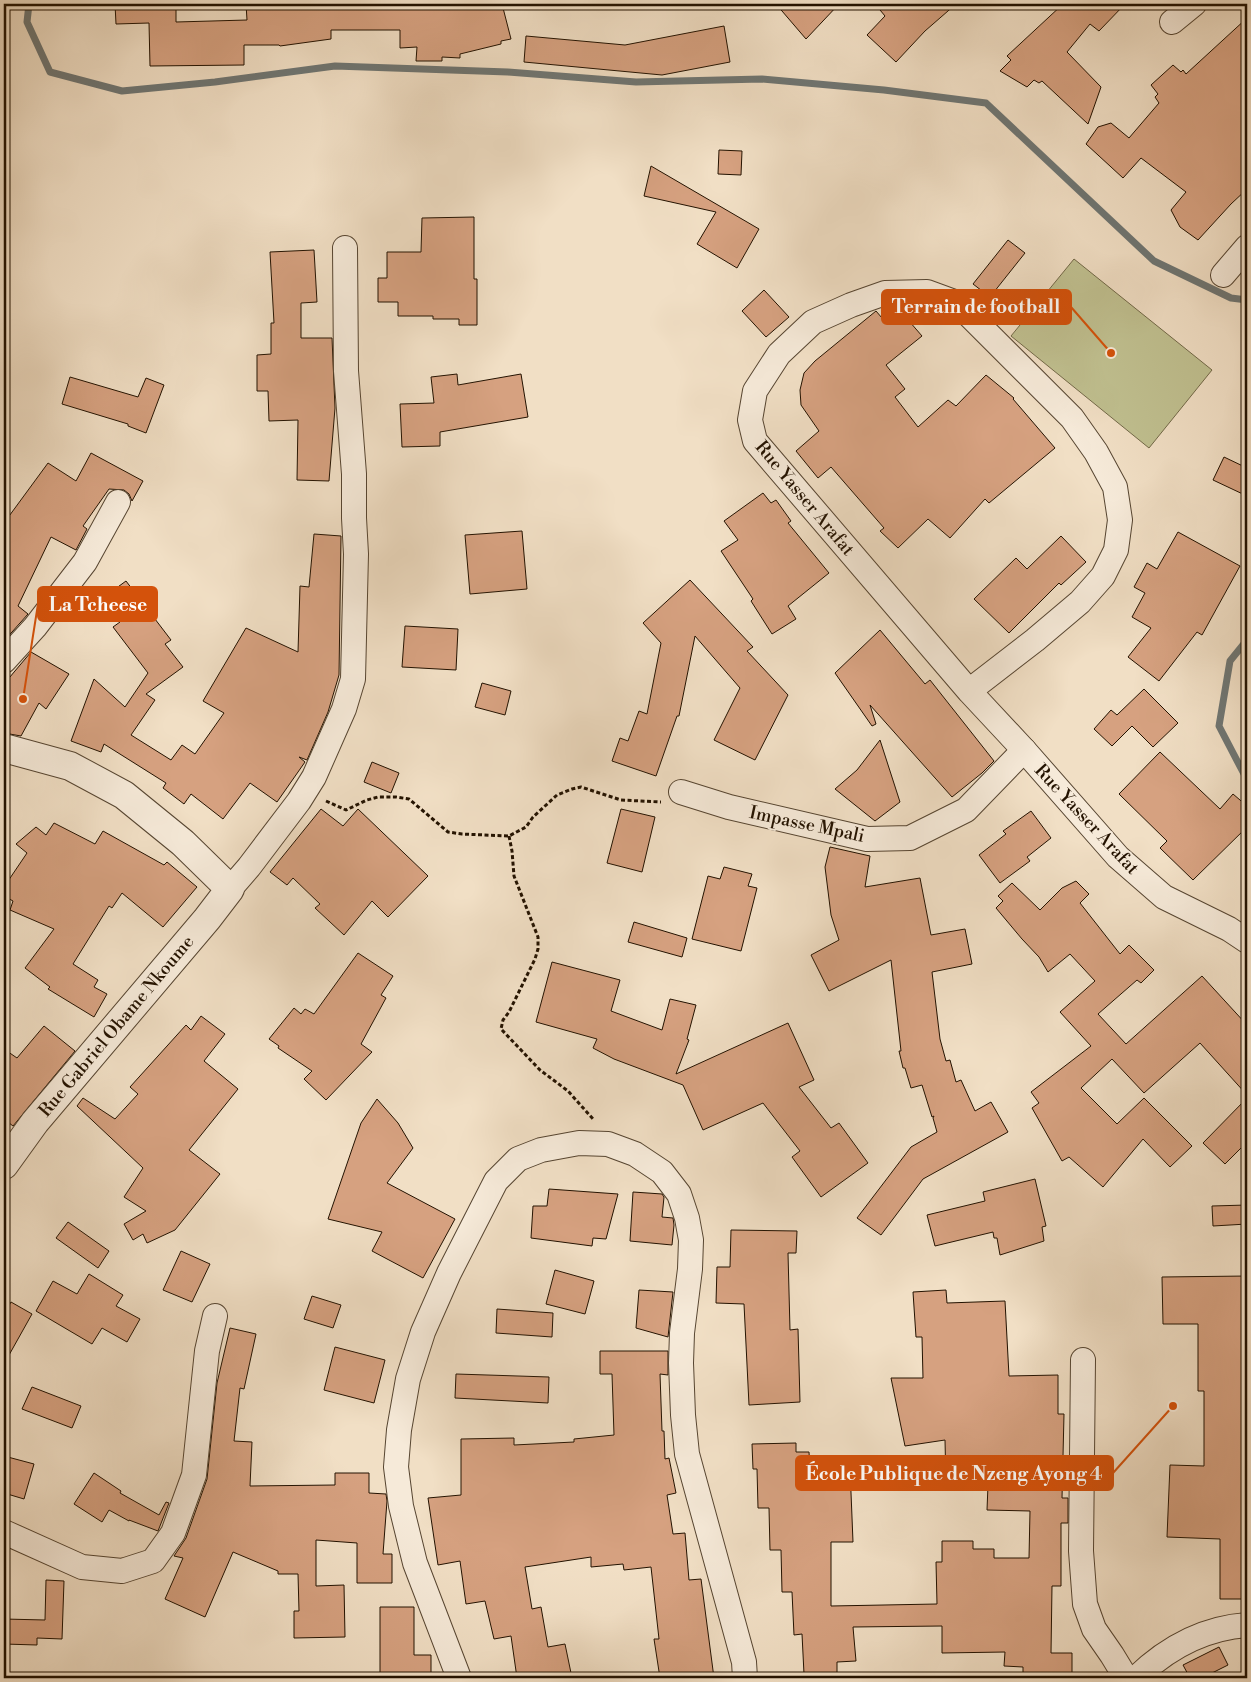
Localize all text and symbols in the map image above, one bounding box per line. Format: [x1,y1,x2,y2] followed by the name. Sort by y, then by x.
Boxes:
[882,290,1071,324] callout: Terrain de football
[892,295,1060,319] text: Terrain de football
[750,436,860,561] street label: Rue Yasser Arafat
[38,587,157,621] callout: La Tcheese
[49,593,147,617] text: La Tcheese
[1029,759,1144,880] street label: Rue Yasser Arafat
[747,801,867,848] street label: Impasse Mpali
[34,931,199,1122] street label: Rue Gabriel Obame Nkoume
[796,1456,1113,1490] callout: École Publique de Nzeng Ayong 4
[806,1461,1103,1486] text: École Publique de Nzeng Ayong 4

